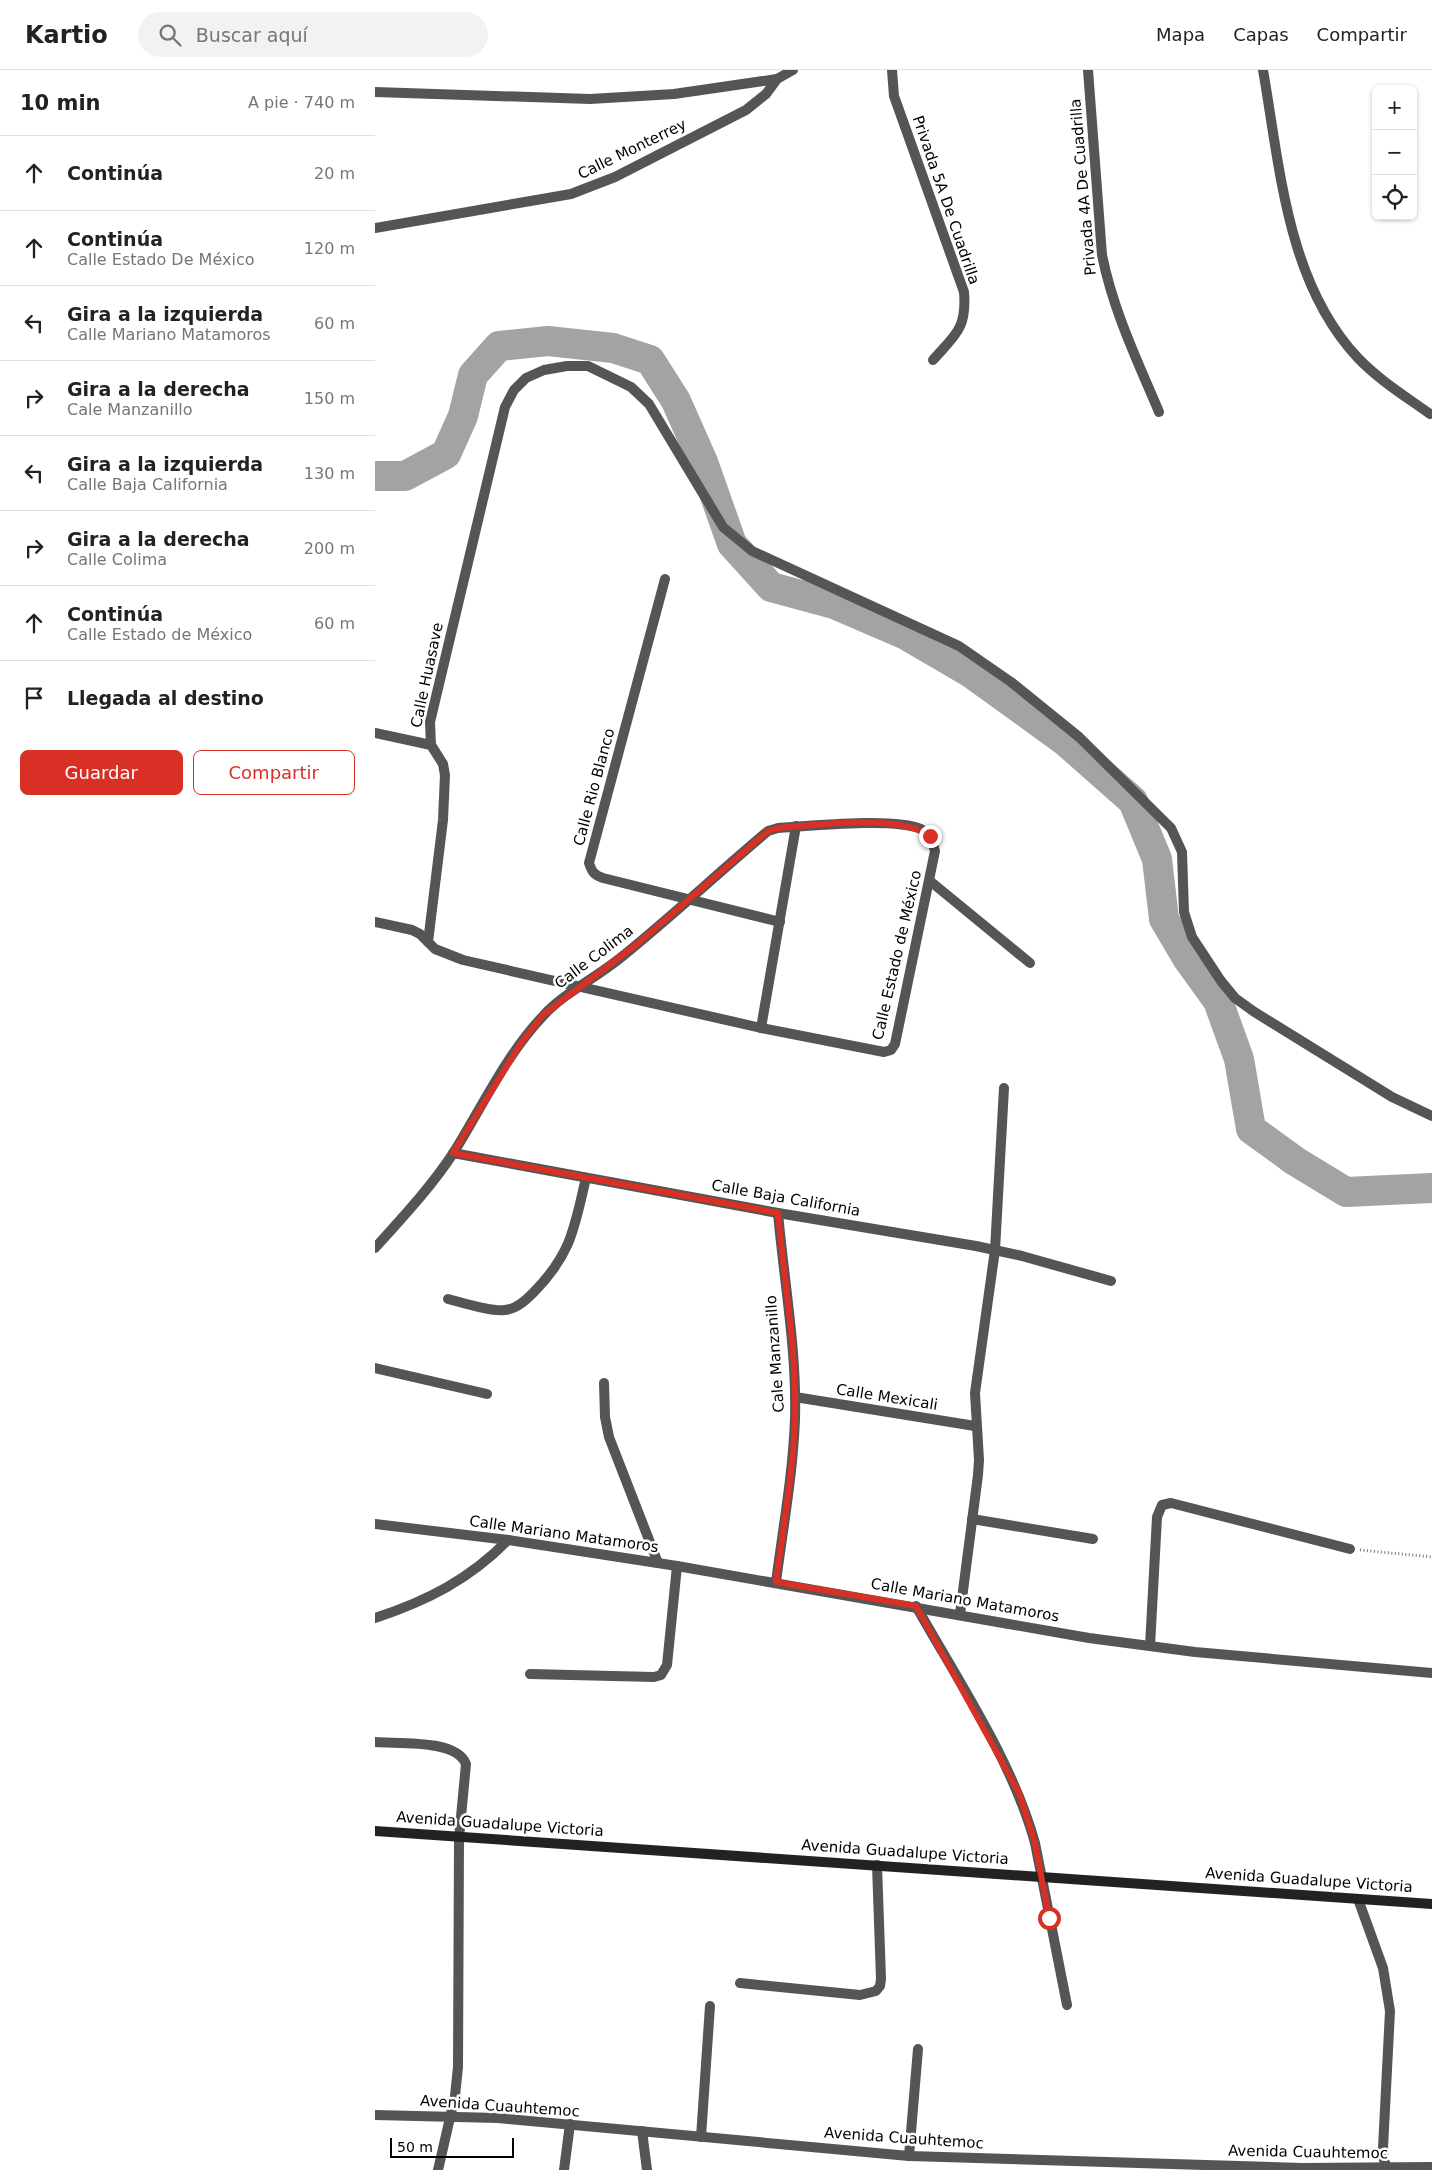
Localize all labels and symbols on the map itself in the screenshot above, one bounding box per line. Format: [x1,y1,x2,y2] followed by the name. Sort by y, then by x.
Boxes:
[1066,98,1100,276] street label: Privada 4A De Cuadrilla
[909,113,983,287] street label: Privada 5A De Cuadrilla
[575,115,689,183] street label: Calle Monterrey
[407,621,447,729] street label: Calle Huasave
[570,726,618,848] street label: Calle Rio Blanco
[919,825,942,848] route end
[869,868,925,1042] street label: Calle Estado de México
[551,922,637,992] street label: Calle Colima
[710,1176,862,1220] street label: Calle Baja California
[762,1295,788,1413] street label: Cale Manzanillo
[835,1380,939,1414] street label: Calle Mexicali
[468,1512,660,1556] street label: Calle Mariano Matamoros
[869,1575,1061,1625] street label: Calle Mariano Matamoros
[396,1808,604,1840] street label: Avenida Guadalupe Victoria
[801,1836,1009,1868] street label: Avenida Guadalupe Victoria
[1205,1864,1413,1896] street label: Avenida Guadalupe Victoria
[1038,1907,1061,1930] route start
[420,2091,580,2121] street label: Avenida Cuauhtemoc
[824,2123,984,2153] street label: Avenida Cuauhtemoc
[390,2135,514,2158] scale bar
[1228,2142,1388,2162] street label: Avenida Cuauhtemoc

